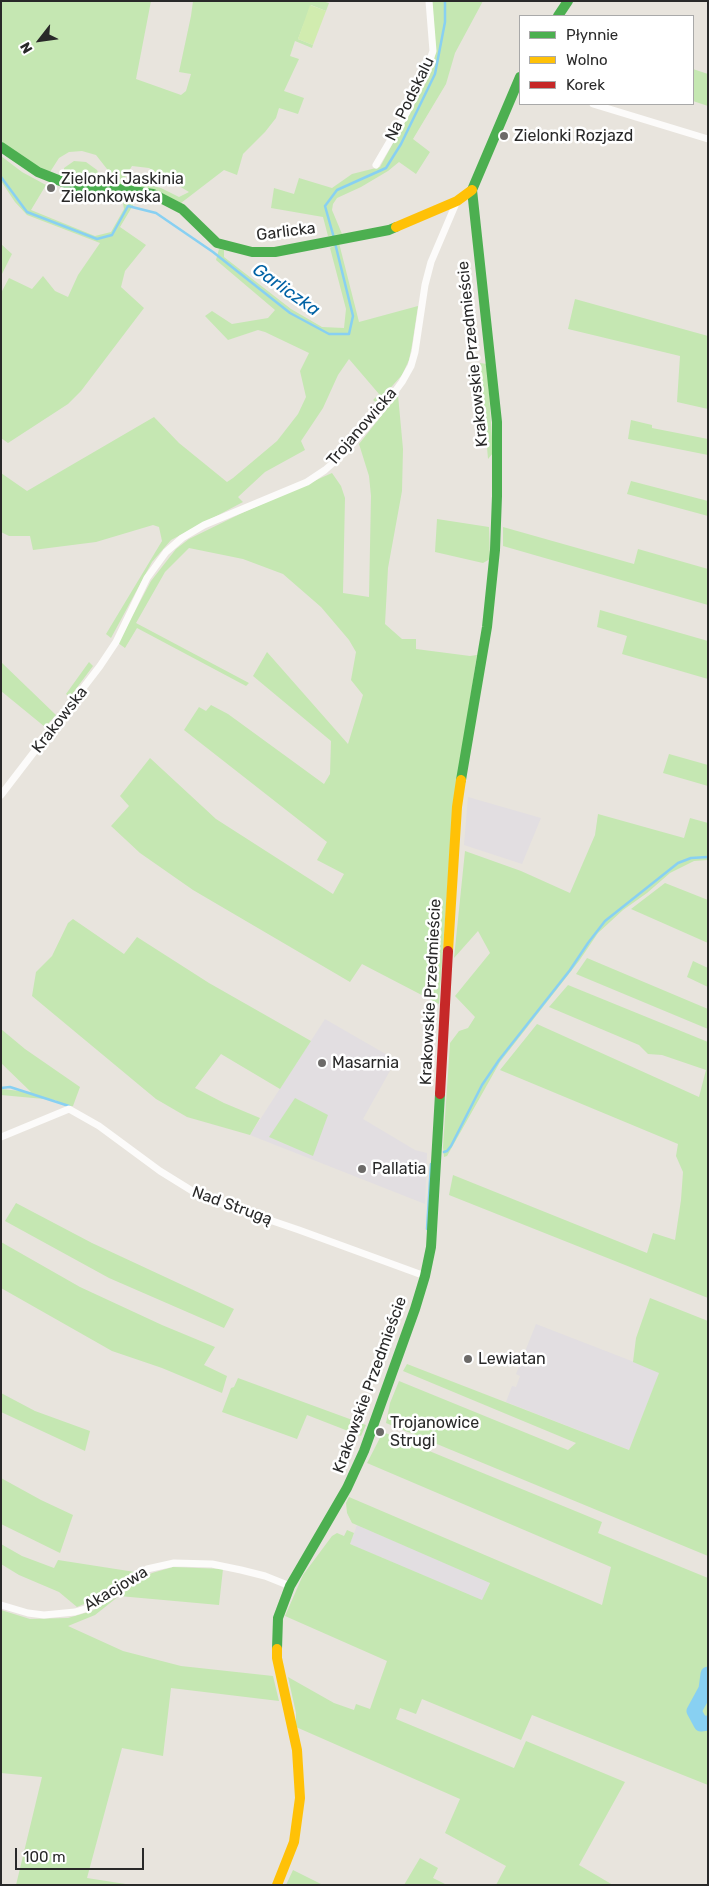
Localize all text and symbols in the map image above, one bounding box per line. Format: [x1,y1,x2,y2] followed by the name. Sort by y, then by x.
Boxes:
[15,15,65,65] north arrow
[519,15,694,105] legend
[566,26,618,44] text: Płynnie
[17,39,36,56] text: N
[566,51,608,69] text: Wolno
[381,54,439,144] street label: Na Podskalu
[566,76,605,94] text: Korek
[514,126,633,146] place label: Zielonki Rozjazd
[498,130,510,142] marker: Zielonki Rozjazd
[61,169,184,207] place label: Zielonki Jaskinia Zielonkowska
[45,182,57,194] marker: Zielonki Jaskinia Zielonkowska
[255,219,317,245] street label: Garlicka
[248,259,324,321] water label: Garliczka
[454,260,492,448] street label: Krakowskie Przedmieście
[323,384,401,470] street label: Trojanowicka
[28,683,92,757] street label: Krakowska
[417,898,445,1086] street label: Krakowskie Przedmieście
[332,1053,399,1073] place label: Masarnia
[316,1057,328,1069] marker: Masarnia
[372,1159,426,1179] place label: Pallatia
[356,1163,368,1175] marker: Pallatia
[189,1183,275,1229] street label: Nad Strugą
[329,1294,411,1476] street label: Krakowskie Przedmieście
[478,1349,546,1369] place label: Lewiatan
[462,1353,474,1365] marker: Lewiatan
[390,1413,479,1451] place label: Trojanowice Strugi
[374,1426,386,1438] marker: Trojanowice Strugi
[81,1563,151,1615] street label: Akacjowa
[18,1838,146,1870] scale bar
[23,1848,65,1866] text: 100 m

